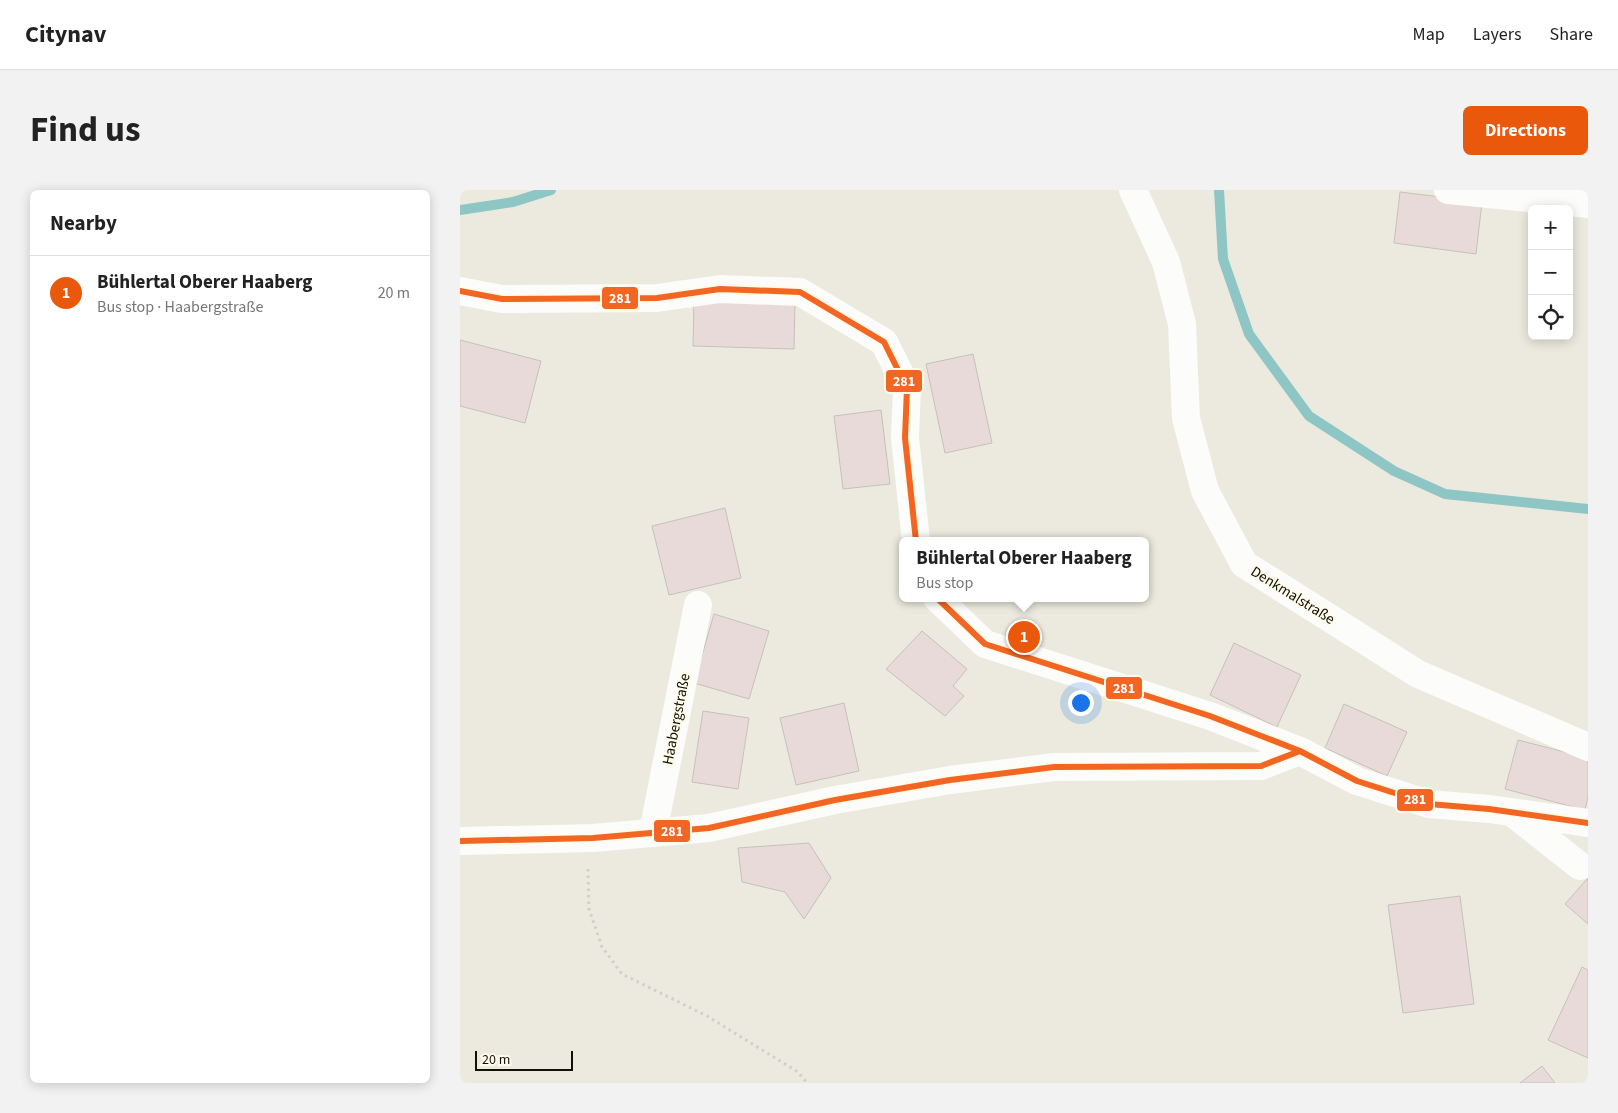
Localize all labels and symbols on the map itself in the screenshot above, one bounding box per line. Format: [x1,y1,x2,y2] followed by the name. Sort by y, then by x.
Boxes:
[601,286,639,310] line badge: 281
[609,289,631,309] text: 281
[885,369,923,393] line badge: 281
[893,372,915,392] text: 281
[1247,561,1339,630] street label: Denkmalstraße
[1008,618,1040,656] pin: 1
[657,672,696,767] street label: Haabergstraße
[1105,676,1143,700] line badge: 281
[1113,679,1135,699] text: 281
[1068,690,1094,716] your location
[1396,788,1434,812] line badge: 281
[1404,790,1426,810] text: 281
[653,819,691,843] line badge: 281
[661,822,683,842] text: 281
[475,1048,572,1071] scale bar

